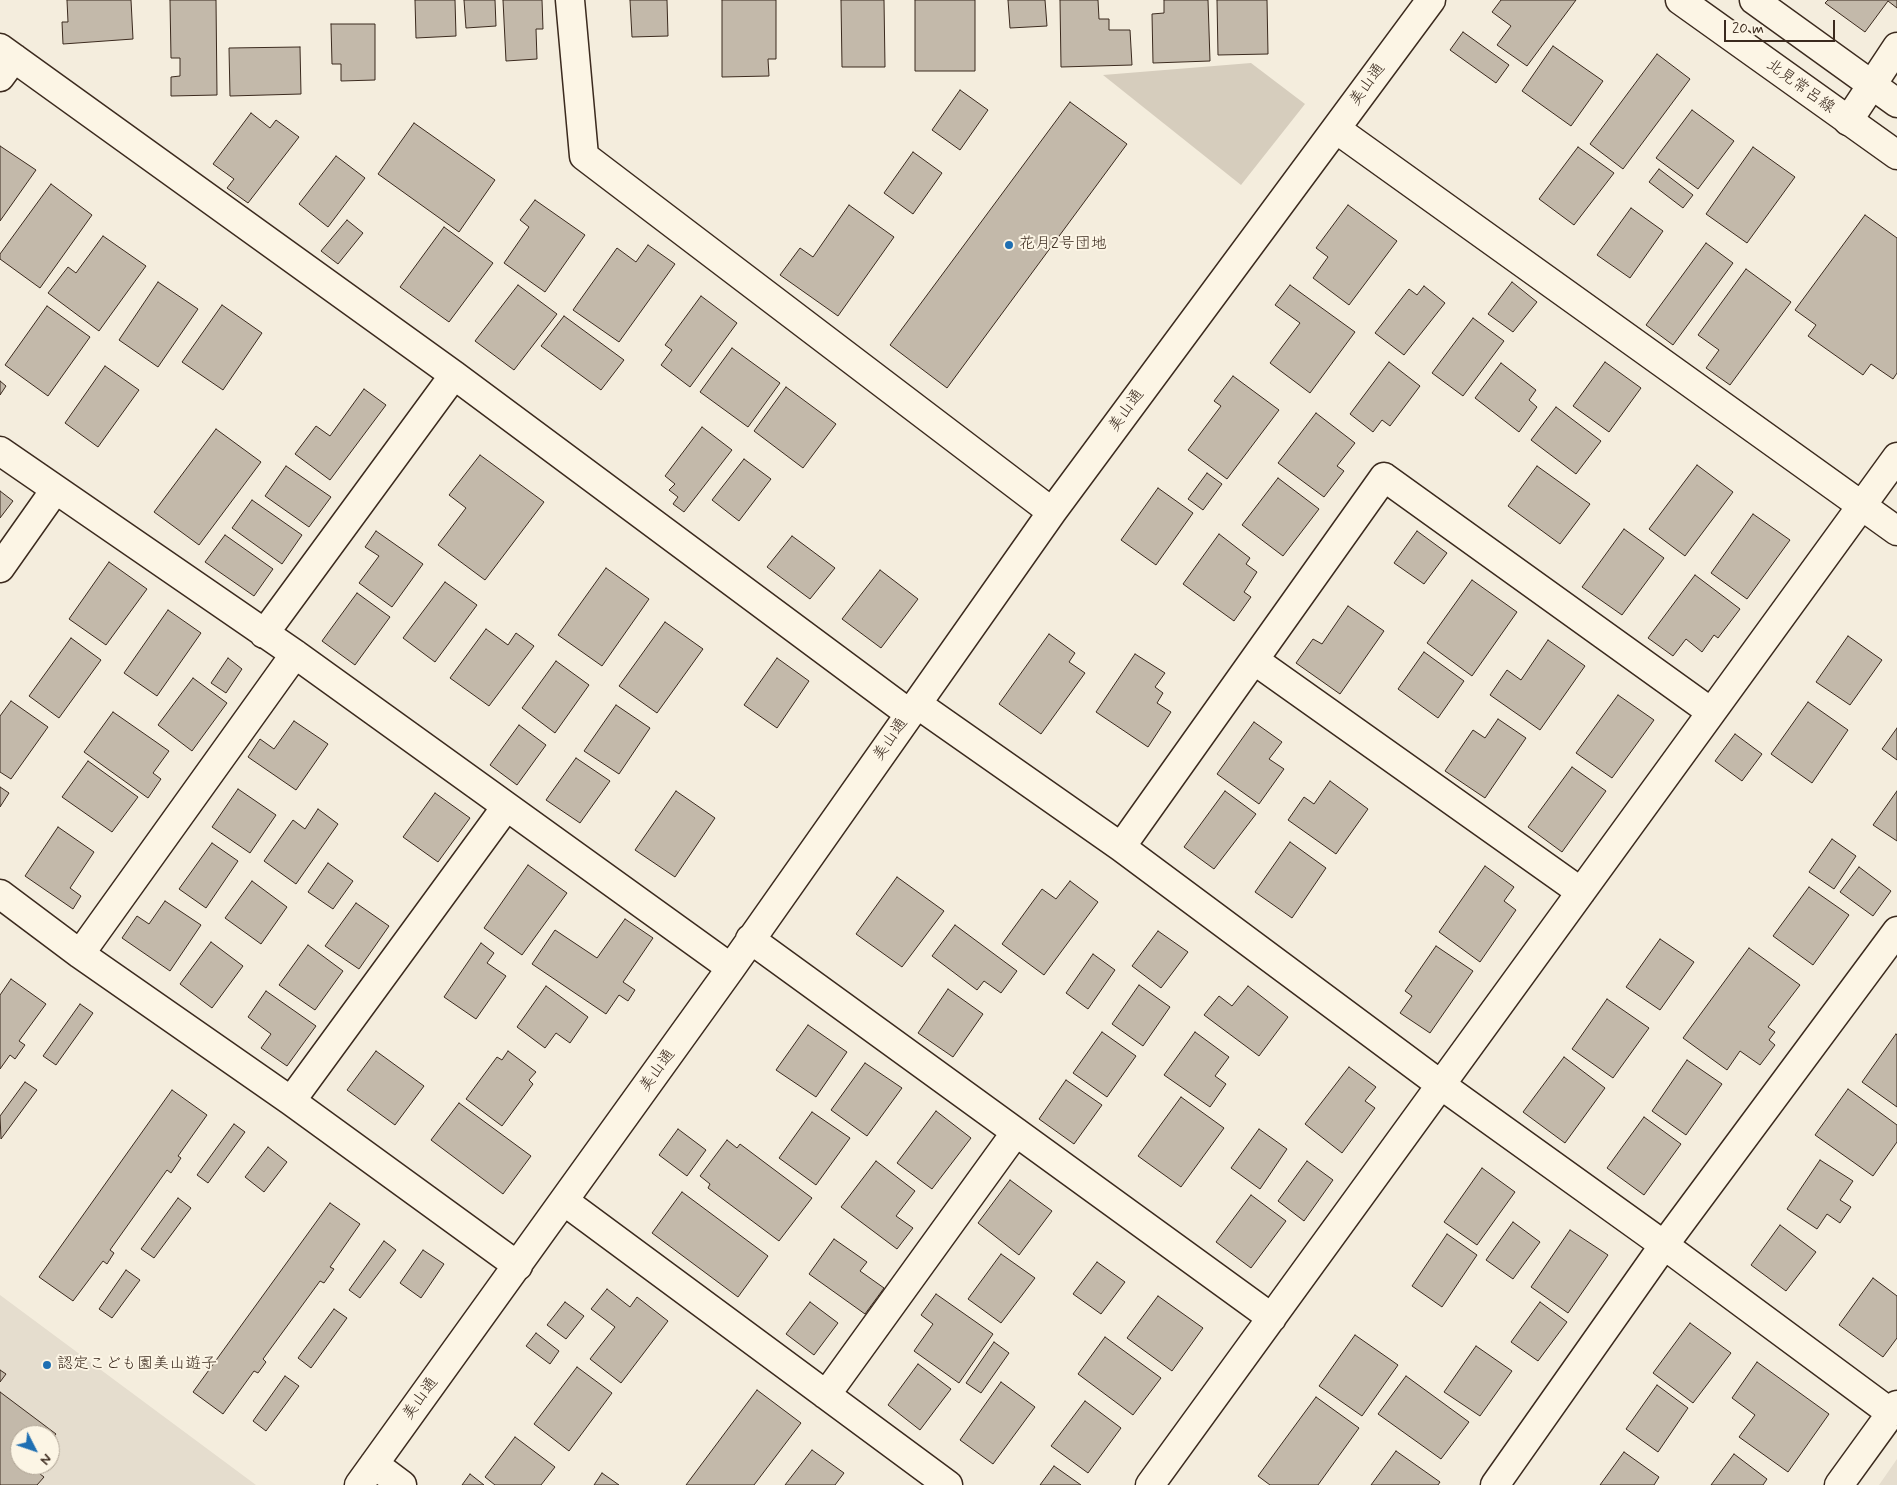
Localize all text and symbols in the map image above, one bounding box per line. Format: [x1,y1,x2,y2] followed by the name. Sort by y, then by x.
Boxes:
[1727,10,1838,42] scale bar
[1732,19,1764,39] text: 20 m
[1762,56,1838,118] street label: 北見常呂線
[1346,60,1390,110] street label: 美山通
[1019,235,1107,255] place label: 花月2号団地
[1003,239,1015,251] marker: 花月2号団地
[1105,386,1149,436] street label: 美山通
[869,715,913,765] street label: 美山通
[636,1046,680,1096] street label: 美山通
[57,1355,217,1375] place label: 認定こども園美山遊子
[41,1359,53,1371] marker: 認定こども園美山遊子
[399,1374,443,1424] street label: 美山通
[10,1425,60,1475] north arrow
[36,1450,55,1469] text: N

